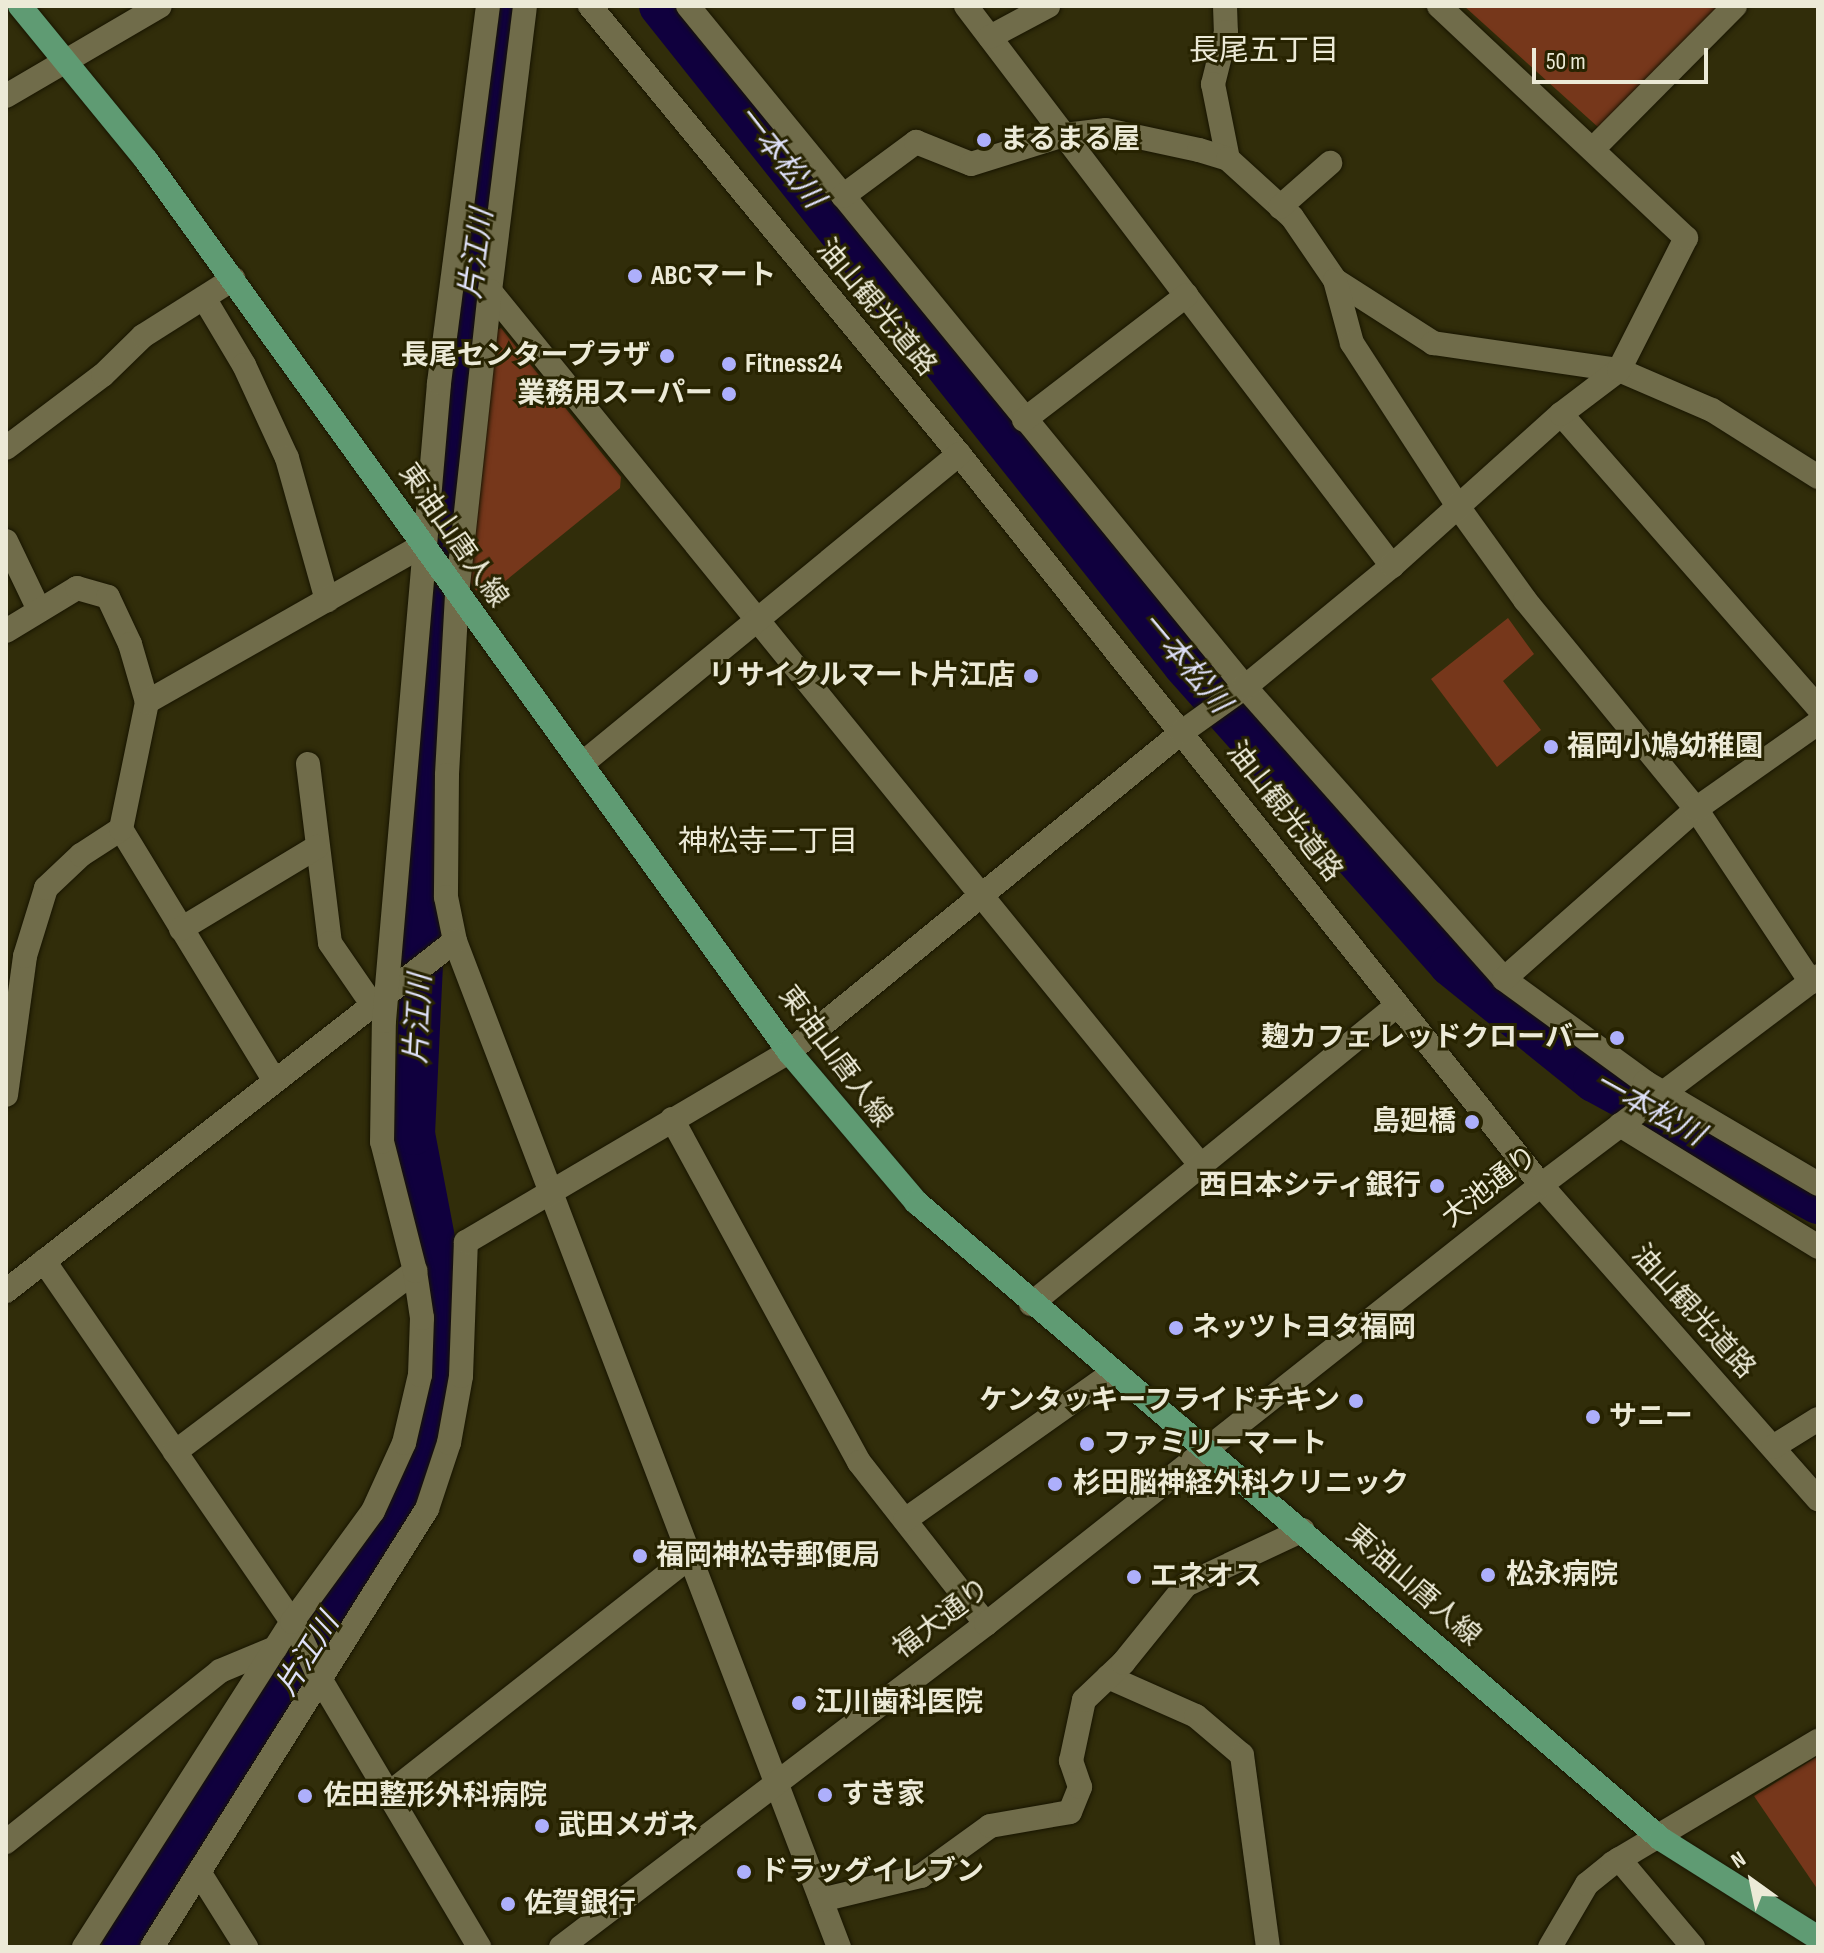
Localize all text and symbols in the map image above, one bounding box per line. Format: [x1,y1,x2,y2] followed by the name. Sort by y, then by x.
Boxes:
[1536,32,1712,82] scale bar
[1189,33,1339,69] district label: 長尾五丁目
[1546,47,1586,76] text: 50 m
[729,99,831,215] water label: 一本松川
[1000,123,1140,157] place label: まるまる屋
[975,131,993,149] marker: まるまる屋
[453,207,501,301] water label: 片江川
[809,233,943,383] street label: 油山観光道路
[651,259,776,293] place label: ABCマート
[626,267,644,285] marker: ABCマート
[399,339,651,373] place label: 長尾センタープラザ
[658,347,676,365] marker: 長尾センタープラザ
[745,347,843,381] place label: Fitness24
[720,355,738,373] marker: Fitness24
[517,377,713,411] place label: 業務用スーパー
[720,385,738,403] marker: 業務用スーパー
[391,458,515,614] street label: 東油山唐人線
[1133,605,1237,721] water label: 一本松川
[707,659,1015,693] place label: リサイクルマート片江店
[1022,667,1040,685] marker: リサイクルマート片江店
[1567,730,1763,764] place label: 福岡小鳩幼稚園
[1219,735,1349,889] street label: 油山観光道路
[1542,738,1560,756] marker: 福岡小鳩幼稚園
[678,824,858,860] district label: 神松寺二丁目
[399,973,439,1065] water label: 片江川
[771,980,899,1134] street label: 東油山唐人線
[1261,1021,1601,1055] place label: 麹カフェ レッドクローバー
[1608,1029,1626,1047] marker: 麹カフェ レッドクローバー
[1588,1064,1710,1154] water label: 一本松川
[1372,1105,1456,1139] place label: 島廻橋
[1463,1113,1481,1131] marker: 島廻橋
[1436,1139,1544,1235] street label: 大池通り
[1197,1169,1421,1203] place label: 西日本シティ銀行
[1428,1177,1446,1195] marker: 西日本シティ銀行
[1624,1238,1762,1386] street label: 油山観光道路
[1192,1311,1416,1345] place label: ネッツトヨタ福岡
[1167,1319,1185,1337] marker: ネッツトヨタ福岡
[976,1384,1340,1418] place label: ケンタッキーフライドチキン
[1347,1392,1365,1410] marker: ケンタッキーフライドチキン
[1609,1400,1693,1434] place label: サニー
[1584,1408,1602,1426] marker: サニー
[1103,1427,1327,1461] place label: ファミリーマート
[1078,1435,1096,1453] marker: ファミリーマート
[1073,1467,1409,1501] place label: 杉田脳神経外科クリニック
[1044,1473,1066,1495] marker: 杉田脳神経外科クリニック
[1339,1518,1487,1654] street label: 東油山唐人線
[656,1539,880,1573] place label: 福岡神松寺郵便局
[631,1547,649,1565] marker: 福岡神松寺郵便局
[1506,1558,1618,1592] place label: 松永病院
[1150,1560,1262,1594] place label: エネオス
[1477,1564,1499,1586] marker: 松永病院
[1125,1568,1143,1586] marker: エネオス
[887,1572,997,1666] street label: 福大通り
[269,1607,347,1703] water label: 片江川
[815,1686,983,1720] place label: 江川歯科医院
[790,1694,808,1712] marker: 江川歯科医院
[841,1778,925,1812] place label: すき家
[323,1779,547,1813] place label: 佐田整形外科病院
[294,1785,316,1807] marker: 佐田整形外科病院
[816,1786,834,1804] marker: すき家
[558,1809,698,1843] place label: 武田メガネ
[533,1817,551,1835] marker: 武田メガネ
[1712,1841,1792,1921] north arrow
[1726,1846,1751,1875] text: N
[760,1855,984,1889] place label: ドラッグイレブン
[735,1863,753,1881] marker: ドラッグイレブン
[524,1887,636,1921] place label: 佐賀銀行
[499,1895,517,1913] marker: 佐賀銀行

